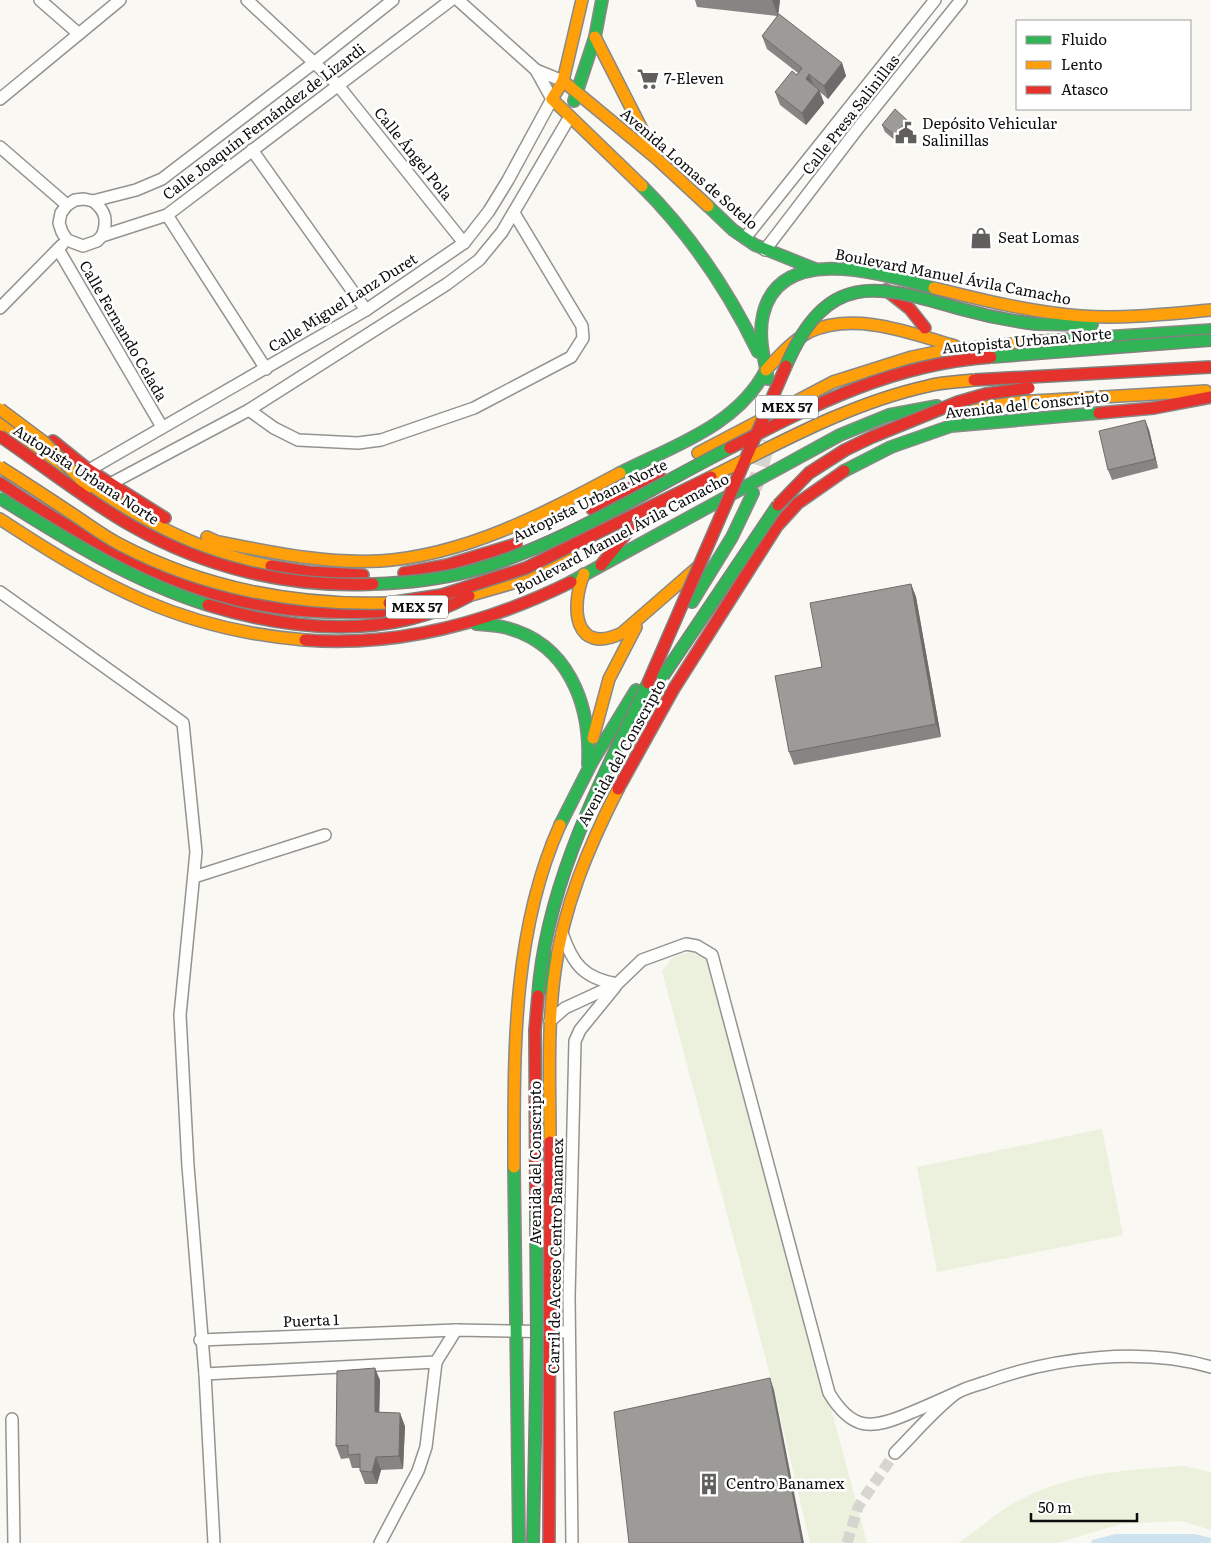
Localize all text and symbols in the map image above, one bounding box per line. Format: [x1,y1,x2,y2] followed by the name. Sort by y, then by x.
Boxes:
[1016,20,1191,110] legend
[1061,27,1107,50] text: Fluido
[157,37,369,205] street label: Calle Joaquín Fernández de Lizardi
[795,49,904,179] street label: Calle Presa Salinillas
[1061,52,1103,75] text: Lento
[635,66,661,92] supermarket icon: 7-Eleven
[664,66,724,89] place label: 7-Eleven
[1061,77,1108,100] text: Atasco
[369,101,460,205] street label: Calle Ángel Pola
[616,101,764,234] street label: Avenida Lomas de Sotelo
[922,111,1057,151] place label: Depósito Vehicular Salinillas
[893,120,919,146] public building icon: Depósito Vehicular Salinillas
[968,225,994,251] shop icon: Seat Lomas
[998,225,1079,248] place label: Seat Lomas
[833,241,1074,310] street label: Boulevard Manuel Ávila Camacho
[263,246,421,357] street label: Calle Miguel Lanz Duret
[75,256,175,406] street label: Calle Fernando Celada
[941,321,1113,358] street label: Autopista Urbana Norte
[944,383,1110,424] street label: Avenida del Conscripto
[756,396,818,418] road number: MEX 57
[9,418,165,530] street label: Autopista Urbana Norte
[508,452,671,547] street label: Autopista Urbana Norte
[510,466,733,599] street label: Boulevard Manuel Ávila Camacho
[386,596,448,618] road number: MEX 57
[571,674,671,830] street label: Avenida del Conscripto
[523,1080,546,1245] street label: Avenida del Conscripto
[541,1137,568,1374] street label: Carril de Acceso Centro Banamex
[282,1307,340,1332] street label: Puerta 1
[696,1471,722,1497] building icon: Centro Banamex
[726,1471,845,1494] place label: Centro Banamex
[1031,1490,1137,1522] scale bar
[1038,1495,1072,1518] text: 50 m

